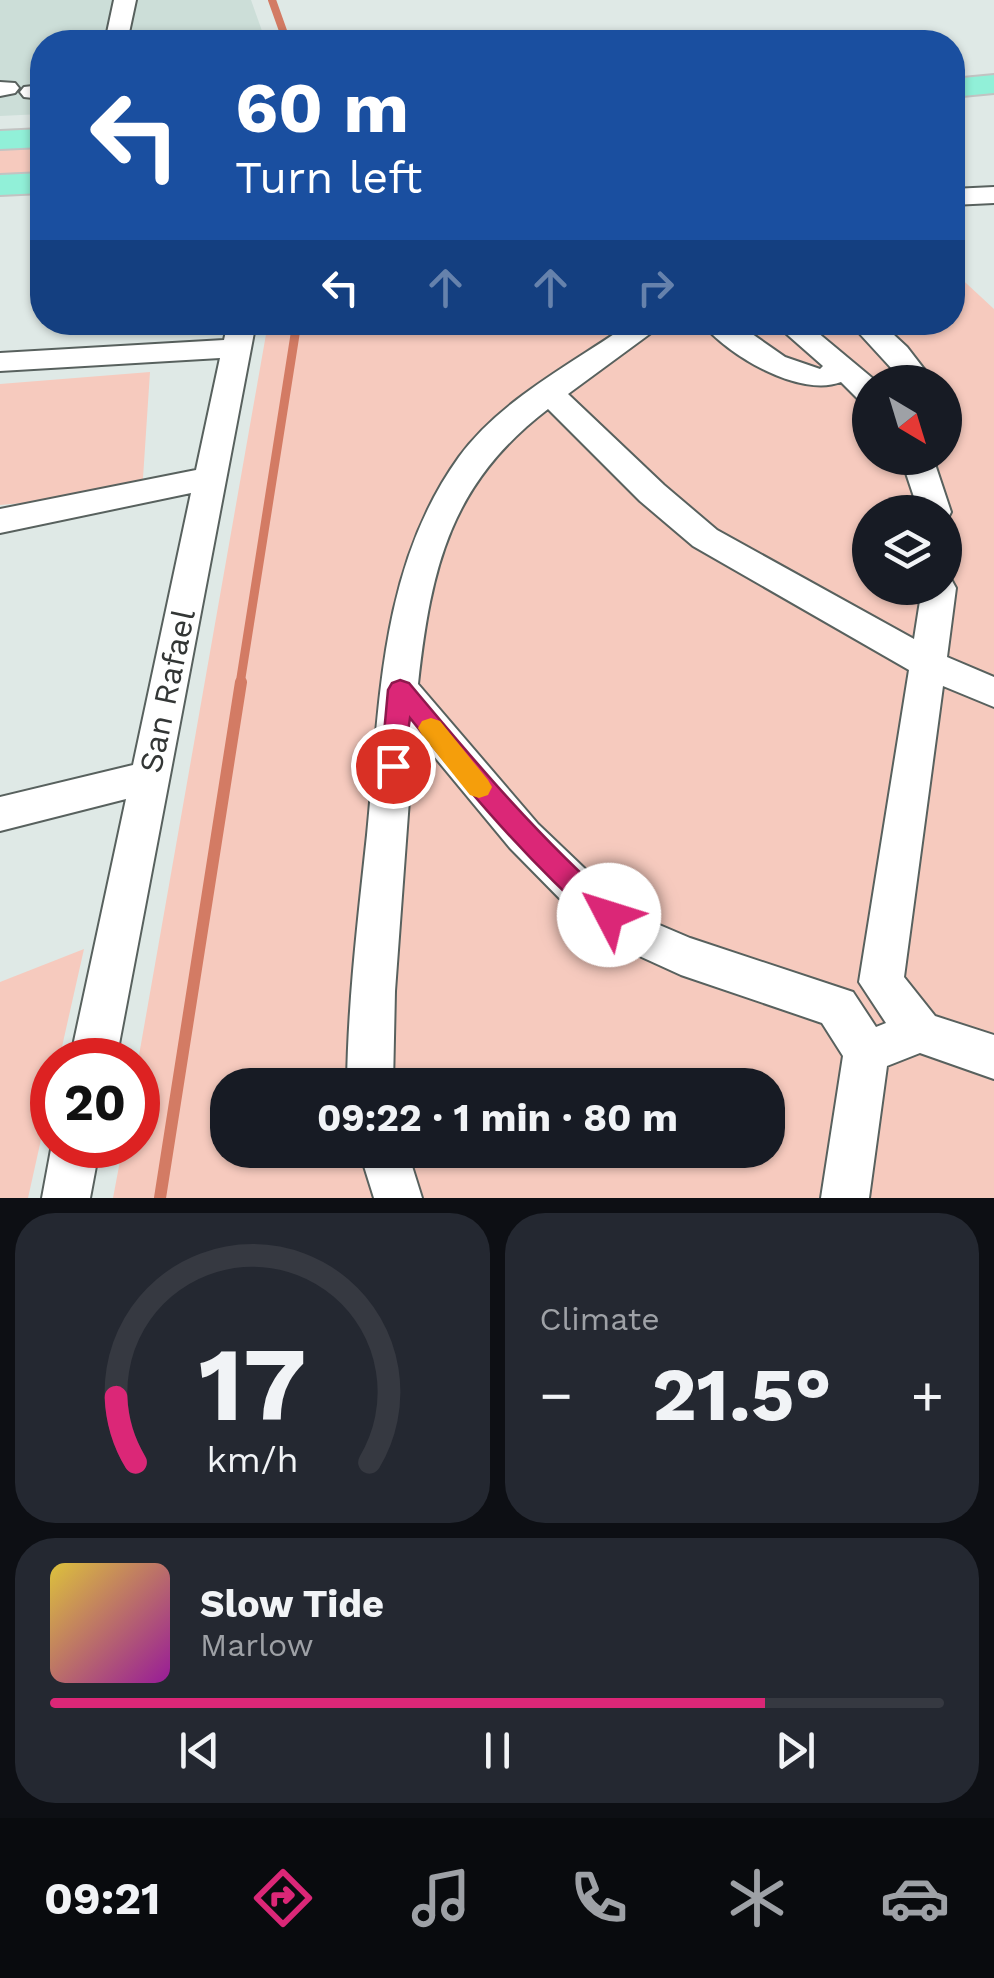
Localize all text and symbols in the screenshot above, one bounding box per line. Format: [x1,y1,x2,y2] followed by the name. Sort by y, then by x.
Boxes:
[235,67,409,149] text: 60 m
[70,70,200,200] icon: left
[235,151,422,204] text: Turn left
[313,260,368,315] icon: left
[418,260,473,315] icon: ahead
[523,260,578,315] icon: ahead
[628,260,683,315] icon: right
[852,365,962,475] north arrow
[852,365,962,605] map controls
[852,495,962,605] button: layers
[131,606,203,776] street label: San Rafael
[351,724,436,809] pin
[366,739,421,794] icon: arrive
[557,863,661,967] position arrow
[30,1038,160,1168] speed limit sign: 20
[317,1096,678,1140] text: 09:22 · 1 min · 80 m
[540,1300,660,1338] text: Climate
[198,1323,306,1445] text: 17
[652,1350,832,1438] text: 21.5°
[540,1363,573,1427] text: −
[911,1363,944,1427] text: +
[206,1439,298,1481] text: km/h
[200,1582,384,1626] text: Slow Tide
[200,1626,314,1664] text: Marlow
[172,1723,227,1778] icon: previous
[470,1723,525,1778] icon: pause
[768,1723,823,1778] icon: next
[248,1863,318,1933] icon: directions
[406,1863,476,1933] icon: music
[564,1863,634,1933] icon: phone
[722,1863,792,1933] icon: climate
[880,1863,950,1933] icon: car
[44,1872,160,1925] text: 09:21

